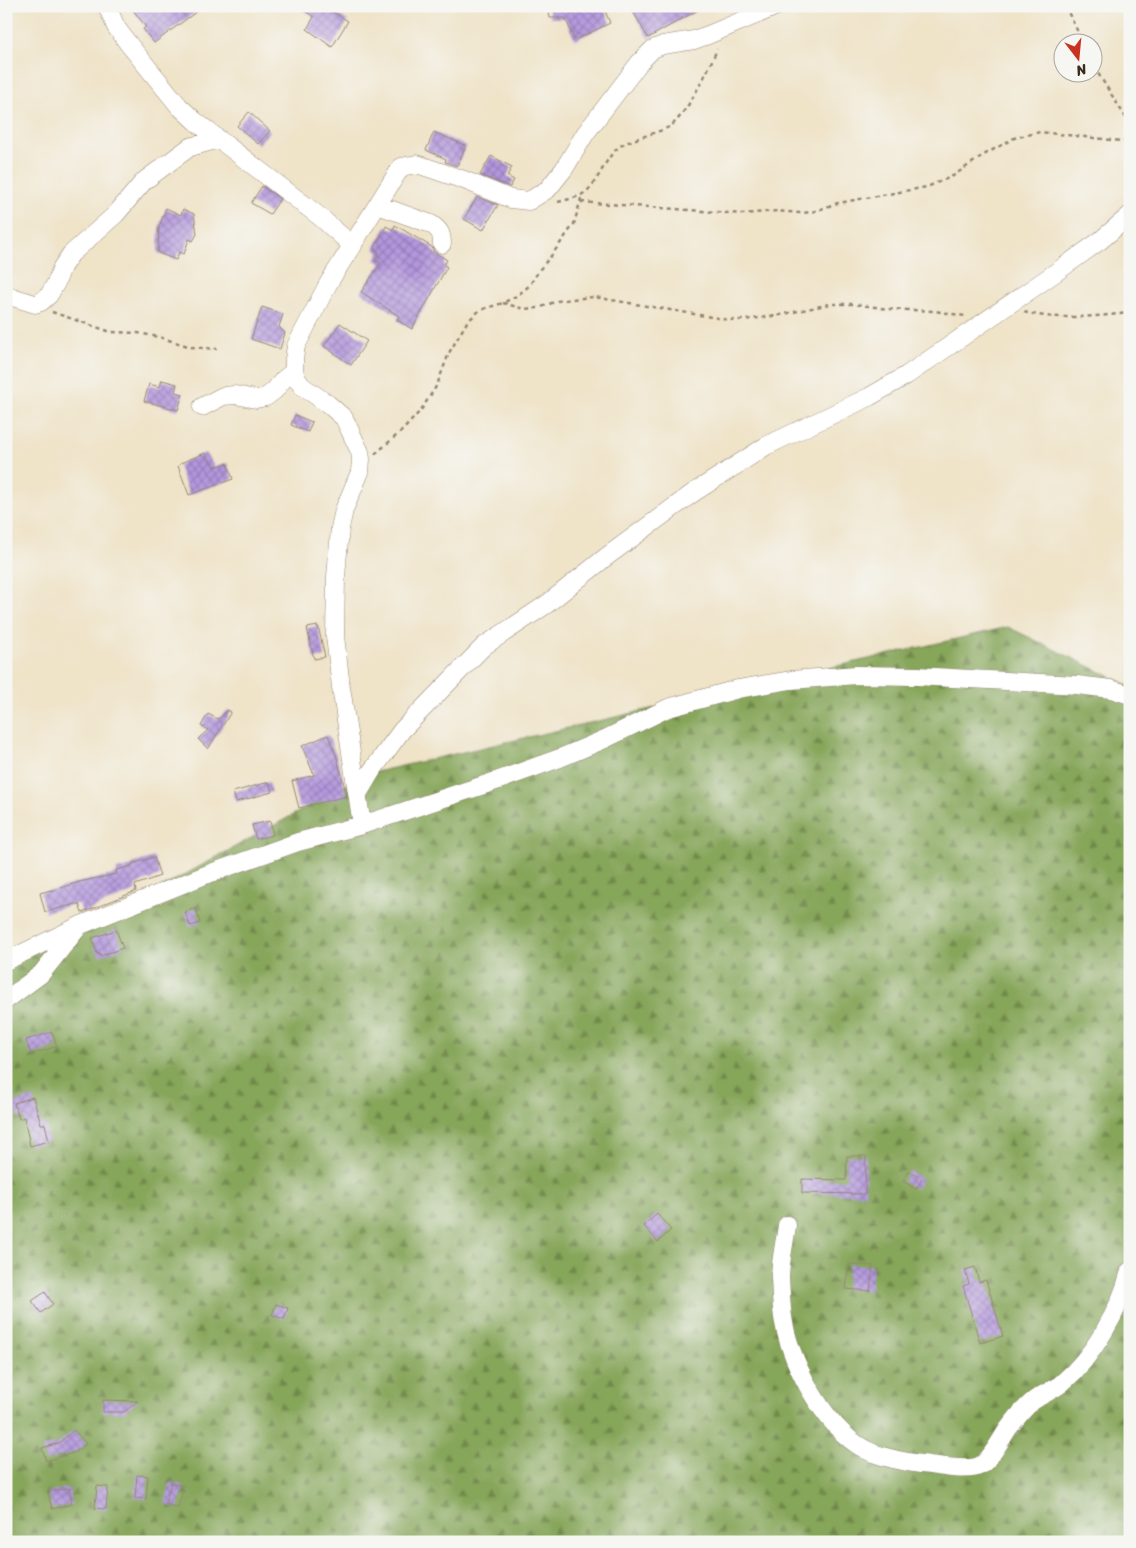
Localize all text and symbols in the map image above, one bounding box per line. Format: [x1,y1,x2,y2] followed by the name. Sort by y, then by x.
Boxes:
[1054,32,1104,82] north arrow
[1073,56,1091,83] text: N

